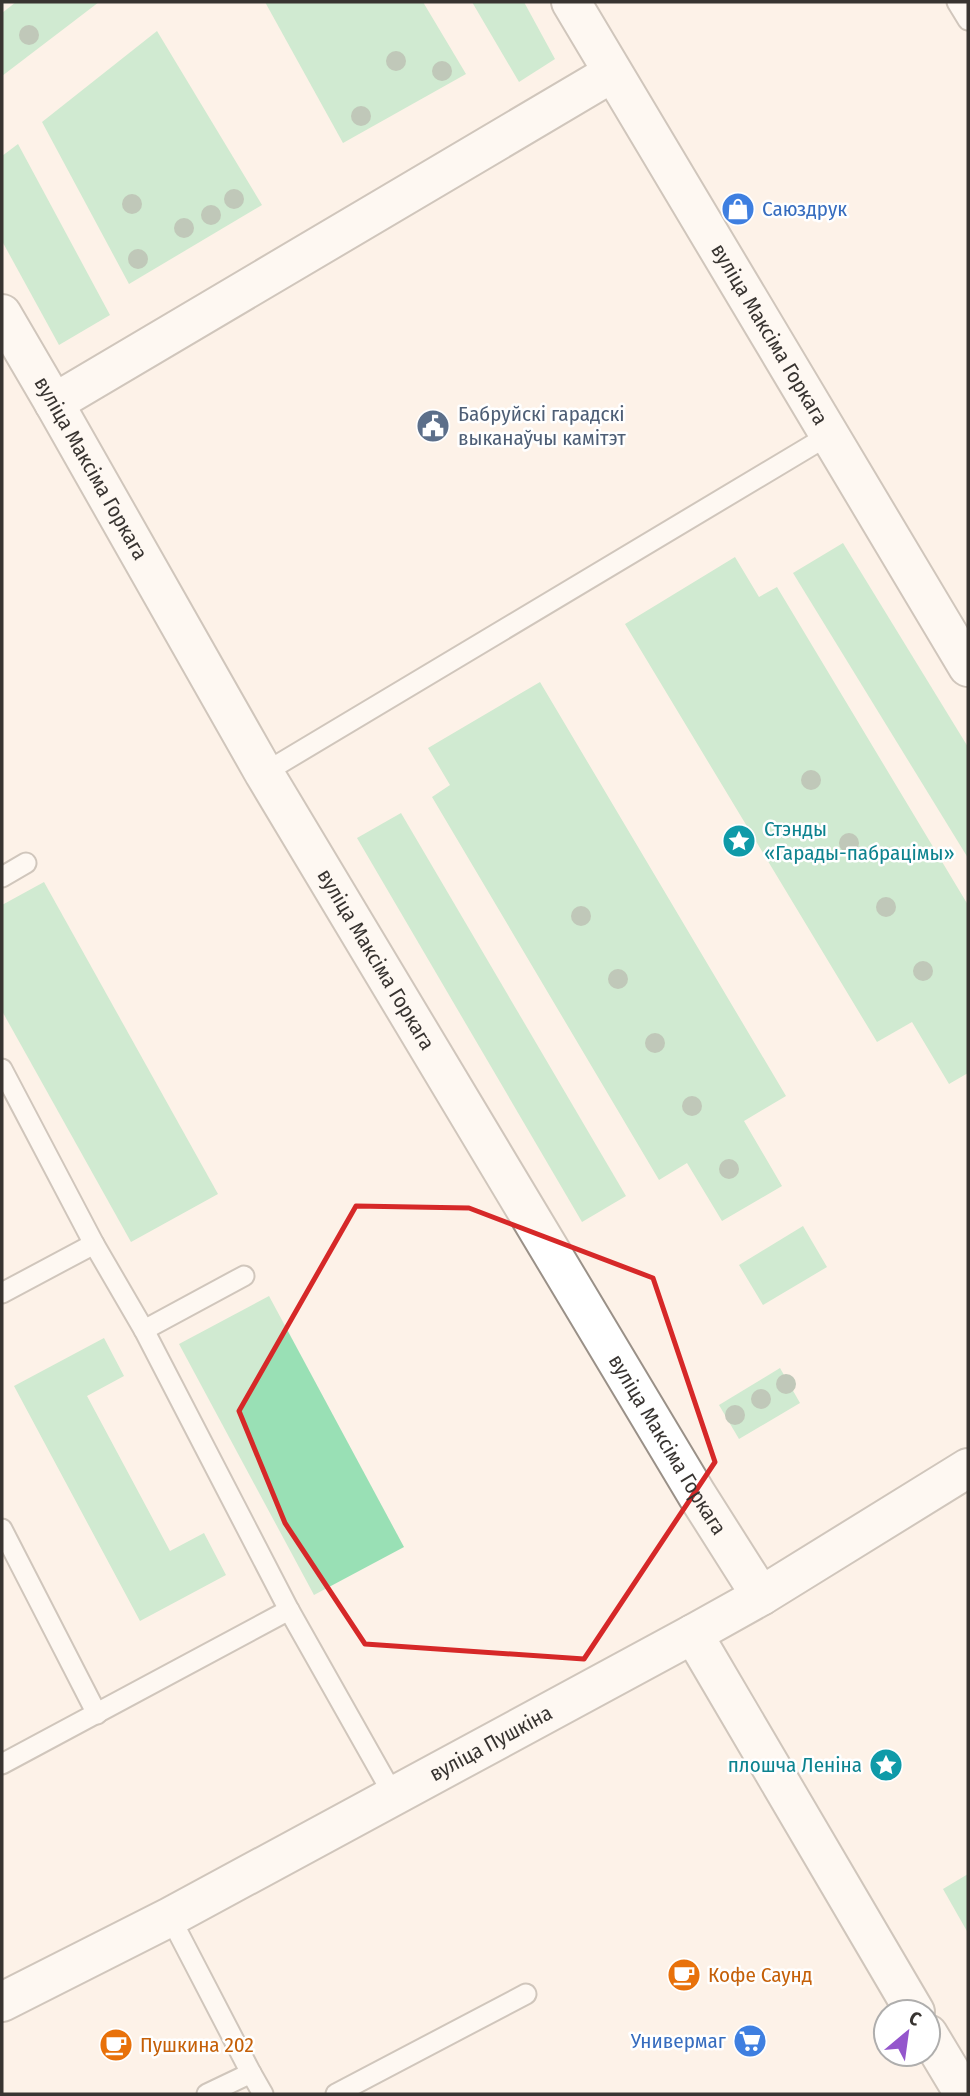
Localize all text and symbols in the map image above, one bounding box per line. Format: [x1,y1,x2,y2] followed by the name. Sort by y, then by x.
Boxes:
[719,190,757,228] shop icon: Саюздрук
[762,196,847,222] place label: Саюздрук
[705,239,833,430] street label: вуліца Максіма Горкага
[29,372,153,564] street label: вуліца Максіма Горкага
[458,401,626,451] place label: Бабруйскі гарадскі выканаўчы камітэт
[414,407,452,445] public building icon: Бабруйскі гарадскі выканаўчы камітэт
[764,816,955,866] place label: Стэнды «Гарады-пабрацімы»
[720,822,758,860] place icon: Стэнды «Гарады-пабрацімы»
[312,864,440,1055] street label: вуліца Максіма Горкага
[603,1350,732,1540] street label: вуліца Максіма Горкага
[425,1700,557,1787] street label: вуліца Пушкіна
[867,1746,905,1784] place icon: плошча Леніна
[728,1752,862,1778] place label: плошча Леніна
[665,1956,703,1994] cafe icon: Кофе Саунд
[708,1962,812,1988] place label: Кофе Саунд
[872,1998,942,2068] north arrow
[905,2006,925,2031] text: С
[731,2022,769,2060] supermarket icon: Универмаг
[97,2026,135,2064] cafe icon: Пушкина 202
[630,2028,727,2054] place label: Универмаг
[140,2032,254,2058] place label: Пушкина 202

